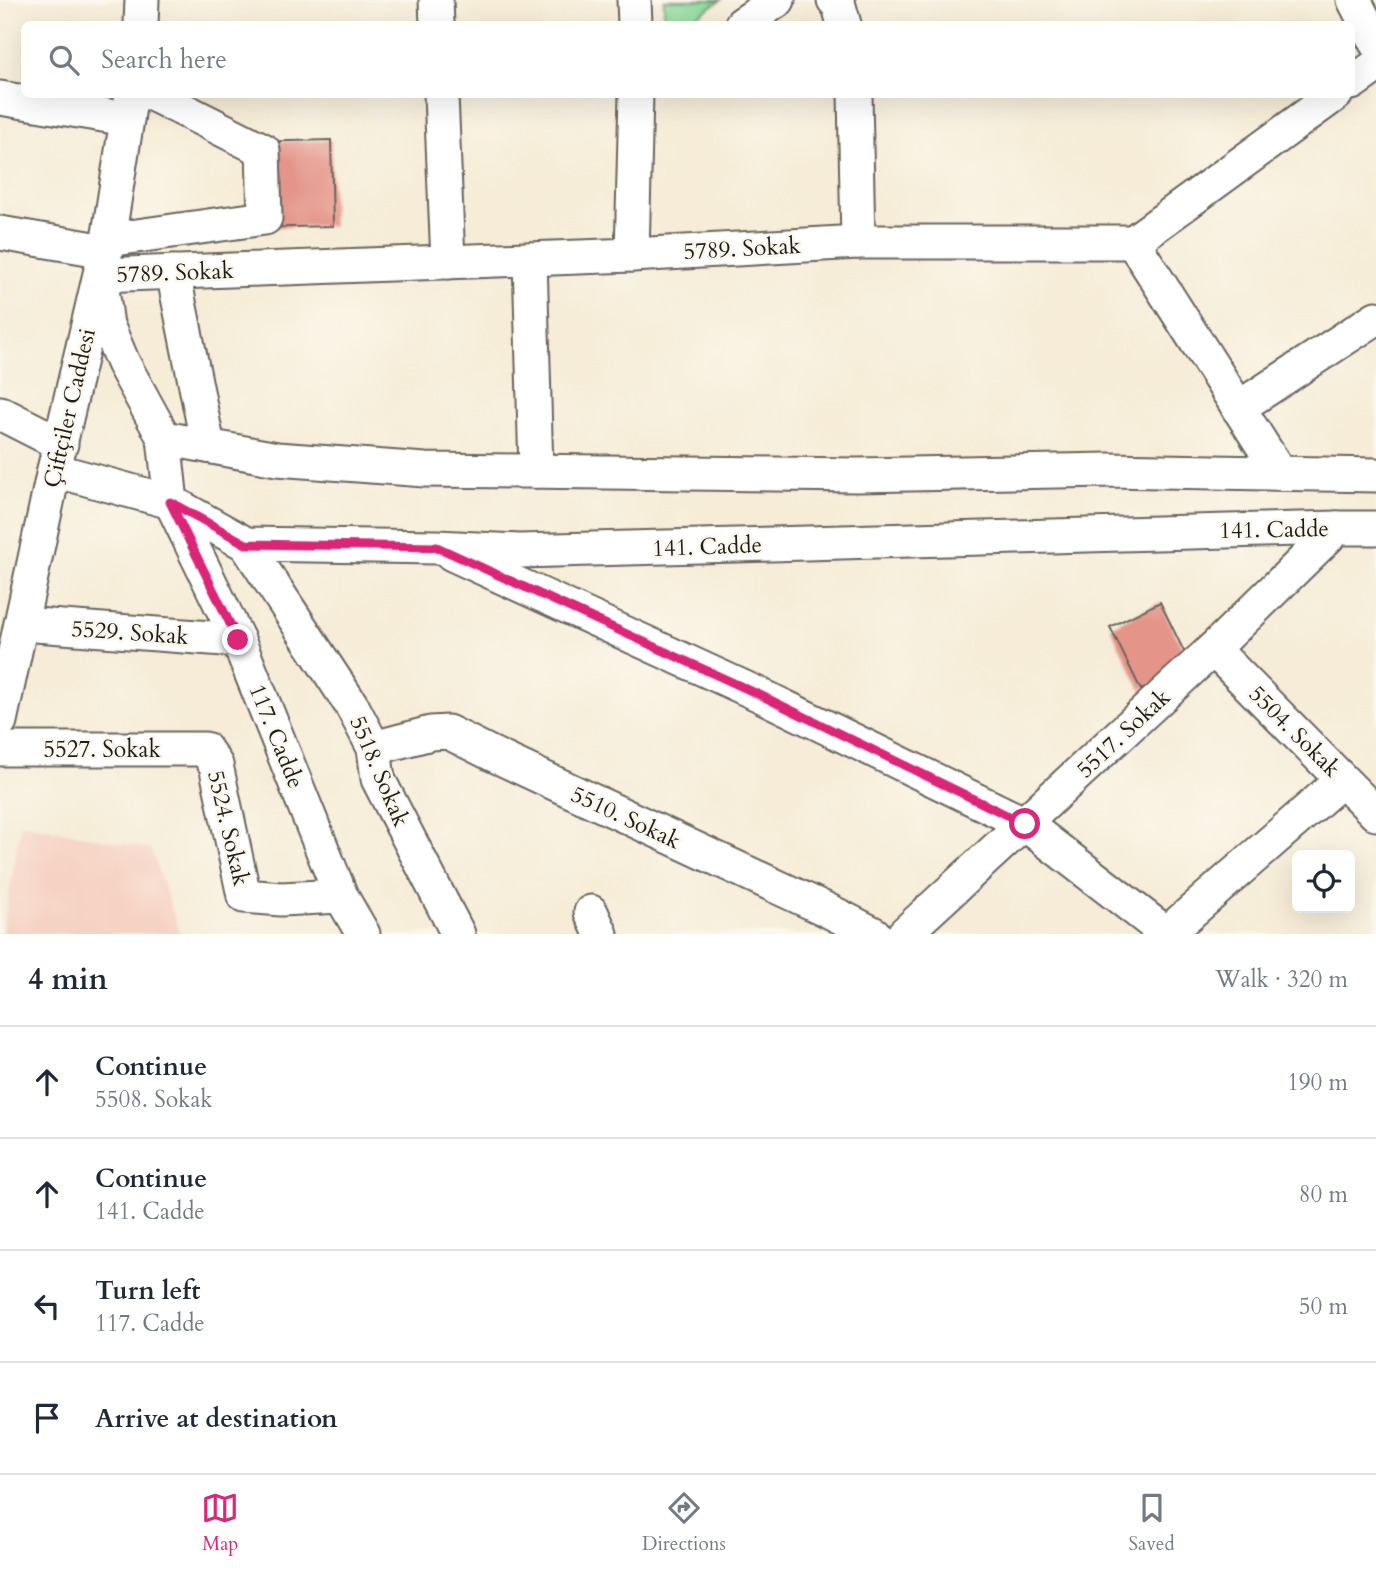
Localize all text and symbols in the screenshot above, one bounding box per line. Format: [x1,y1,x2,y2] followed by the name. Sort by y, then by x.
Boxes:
[21,21,1355,98] search box
[45,41,83,79] icon: search
[101,42,227,77] text: Search here
[682,230,802,267] street label: 5789. Sokak
[116,255,235,290] street label: 5789. Sokak
[36,325,103,491] street label: Çiftçiler Caddesi
[1219,513,1329,546] street label: 141. Cadde
[652,529,762,564] street label: 141. Cadde
[70,613,190,652] street label: 5529. Sokak
[222,624,253,655] route end
[242,679,311,793] street label: 117. Cadde
[1242,679,1348,784] street label: 5504. Sokak
[1070,681,1177,785] street label: 5517. Sokak
[342,711,417,832] street label: 5518. Sokak
[43,734,162,765] street label: 5527. Sokak
[200,767,257,890] street label: 5524. Sokak
[566,779,686,857] street label: 5510. Sokak
[1009,808,1040,839] route start
[1292,850,1355,913] map controls
[1292,850,1355,913] button: locate
[28,959,108,1000] text: 4 min
[1215,964,1348,995] text: Walk · 320 m
[95,1049,207,1084] text: Continue
[28,1063,66,1101] icon: ahead
[1287,1067,1348,1098] text: 190 m
[95,1084,213,1115] text: 5508. Sokak
[95,1161,207,1196] text: Continue
[28,1175,66,1213] icon: ahead
[1299,1179,1348,1210] text: 80 m
[95,1196,205,1227] text: 141. Cadde
[95,1273,200,1308] text: Turn left
[28,1287,66,1325] icon: left
[1299,1291,1348,1322] text: 50 m
[95,1308,205,1339] text: 117. Cadde
[28,1399,66,1437] icon: arrive
[95,1401,338,1436] text: Arrive at destination
[201,1489,239,1557] tab: Map
[642,1489,726,1557] tab: Directions
[1129,1489,1175,1557] tab: Saved

